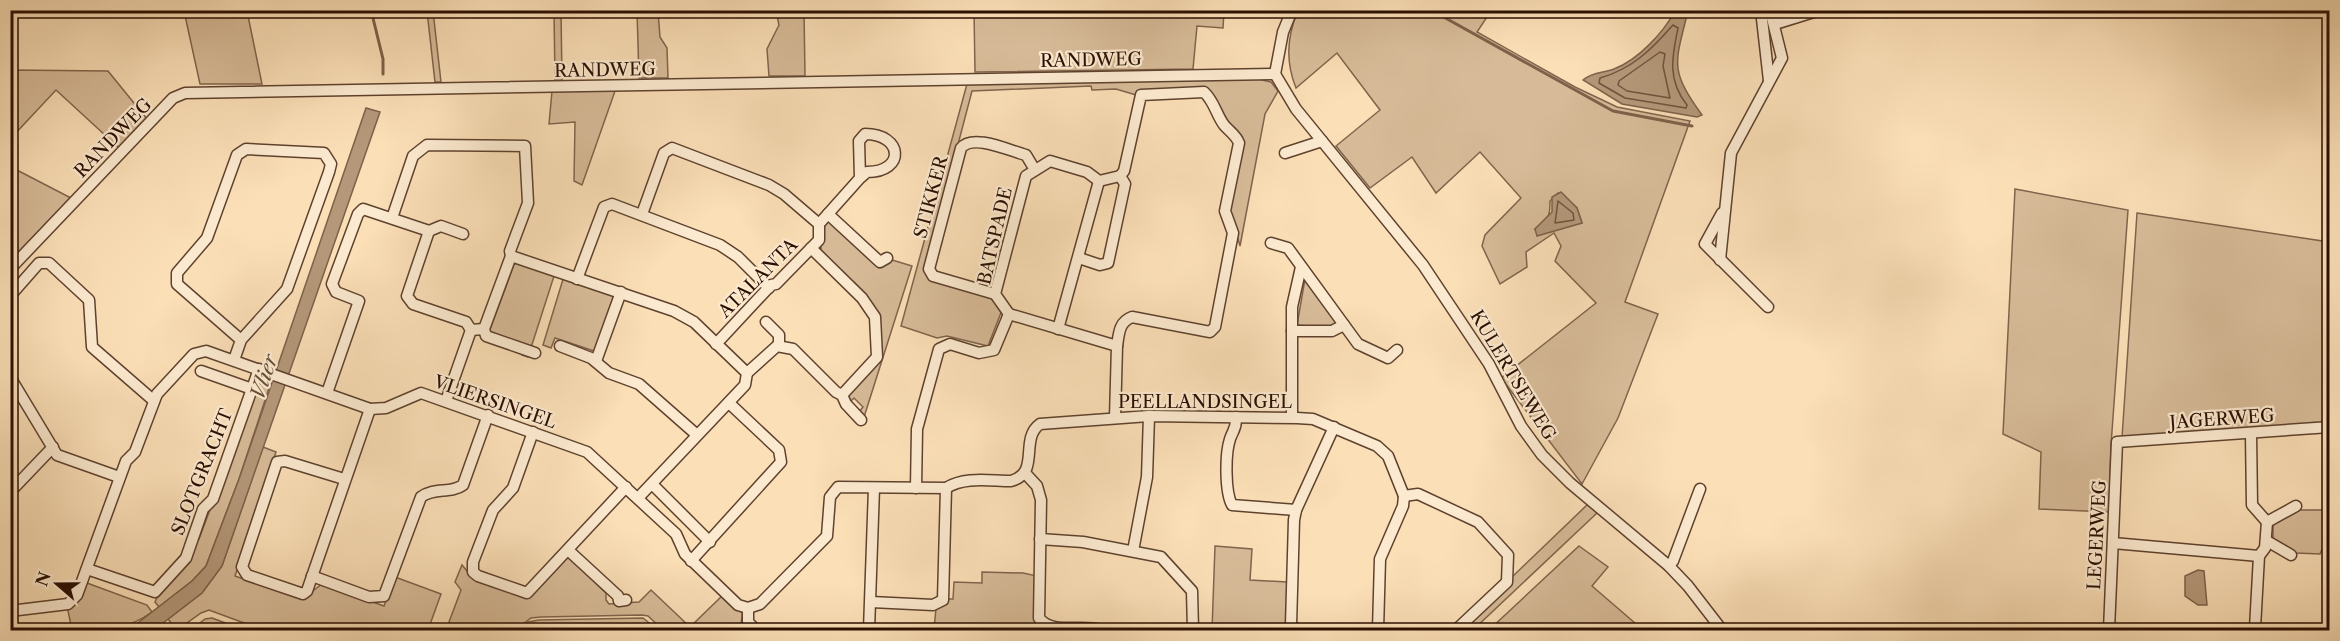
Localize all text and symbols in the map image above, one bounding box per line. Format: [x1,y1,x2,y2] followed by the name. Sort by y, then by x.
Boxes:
[1040,48,1143,72] street label: RANDWEG
[554,58,657,82] street label: RANDWEG
[70,93,157,182] street label: RANDWEG
[909,152,953,241] street label: STIKKER
[973,185,1017,287] street label: BATSPADE
[713,233,803,323] street label: ATALANTA
[1465,306,1561,445] street label: KULERTSEWEG
[245,350,283,403] water label: Vlier
[430,370,559,433] street label: VLIERSINGEL
[1118,391,1292,413] street label: PEELLANDSINGEL
[2166,404,2276,434] street label: JAGERWEG
[167,405,238,538] street label: SLOTGRACHT
[2083,479,2111,591] street label: LEGERWEG
[27,554,87,614] north arrow
[31,569,55,589] text: N

